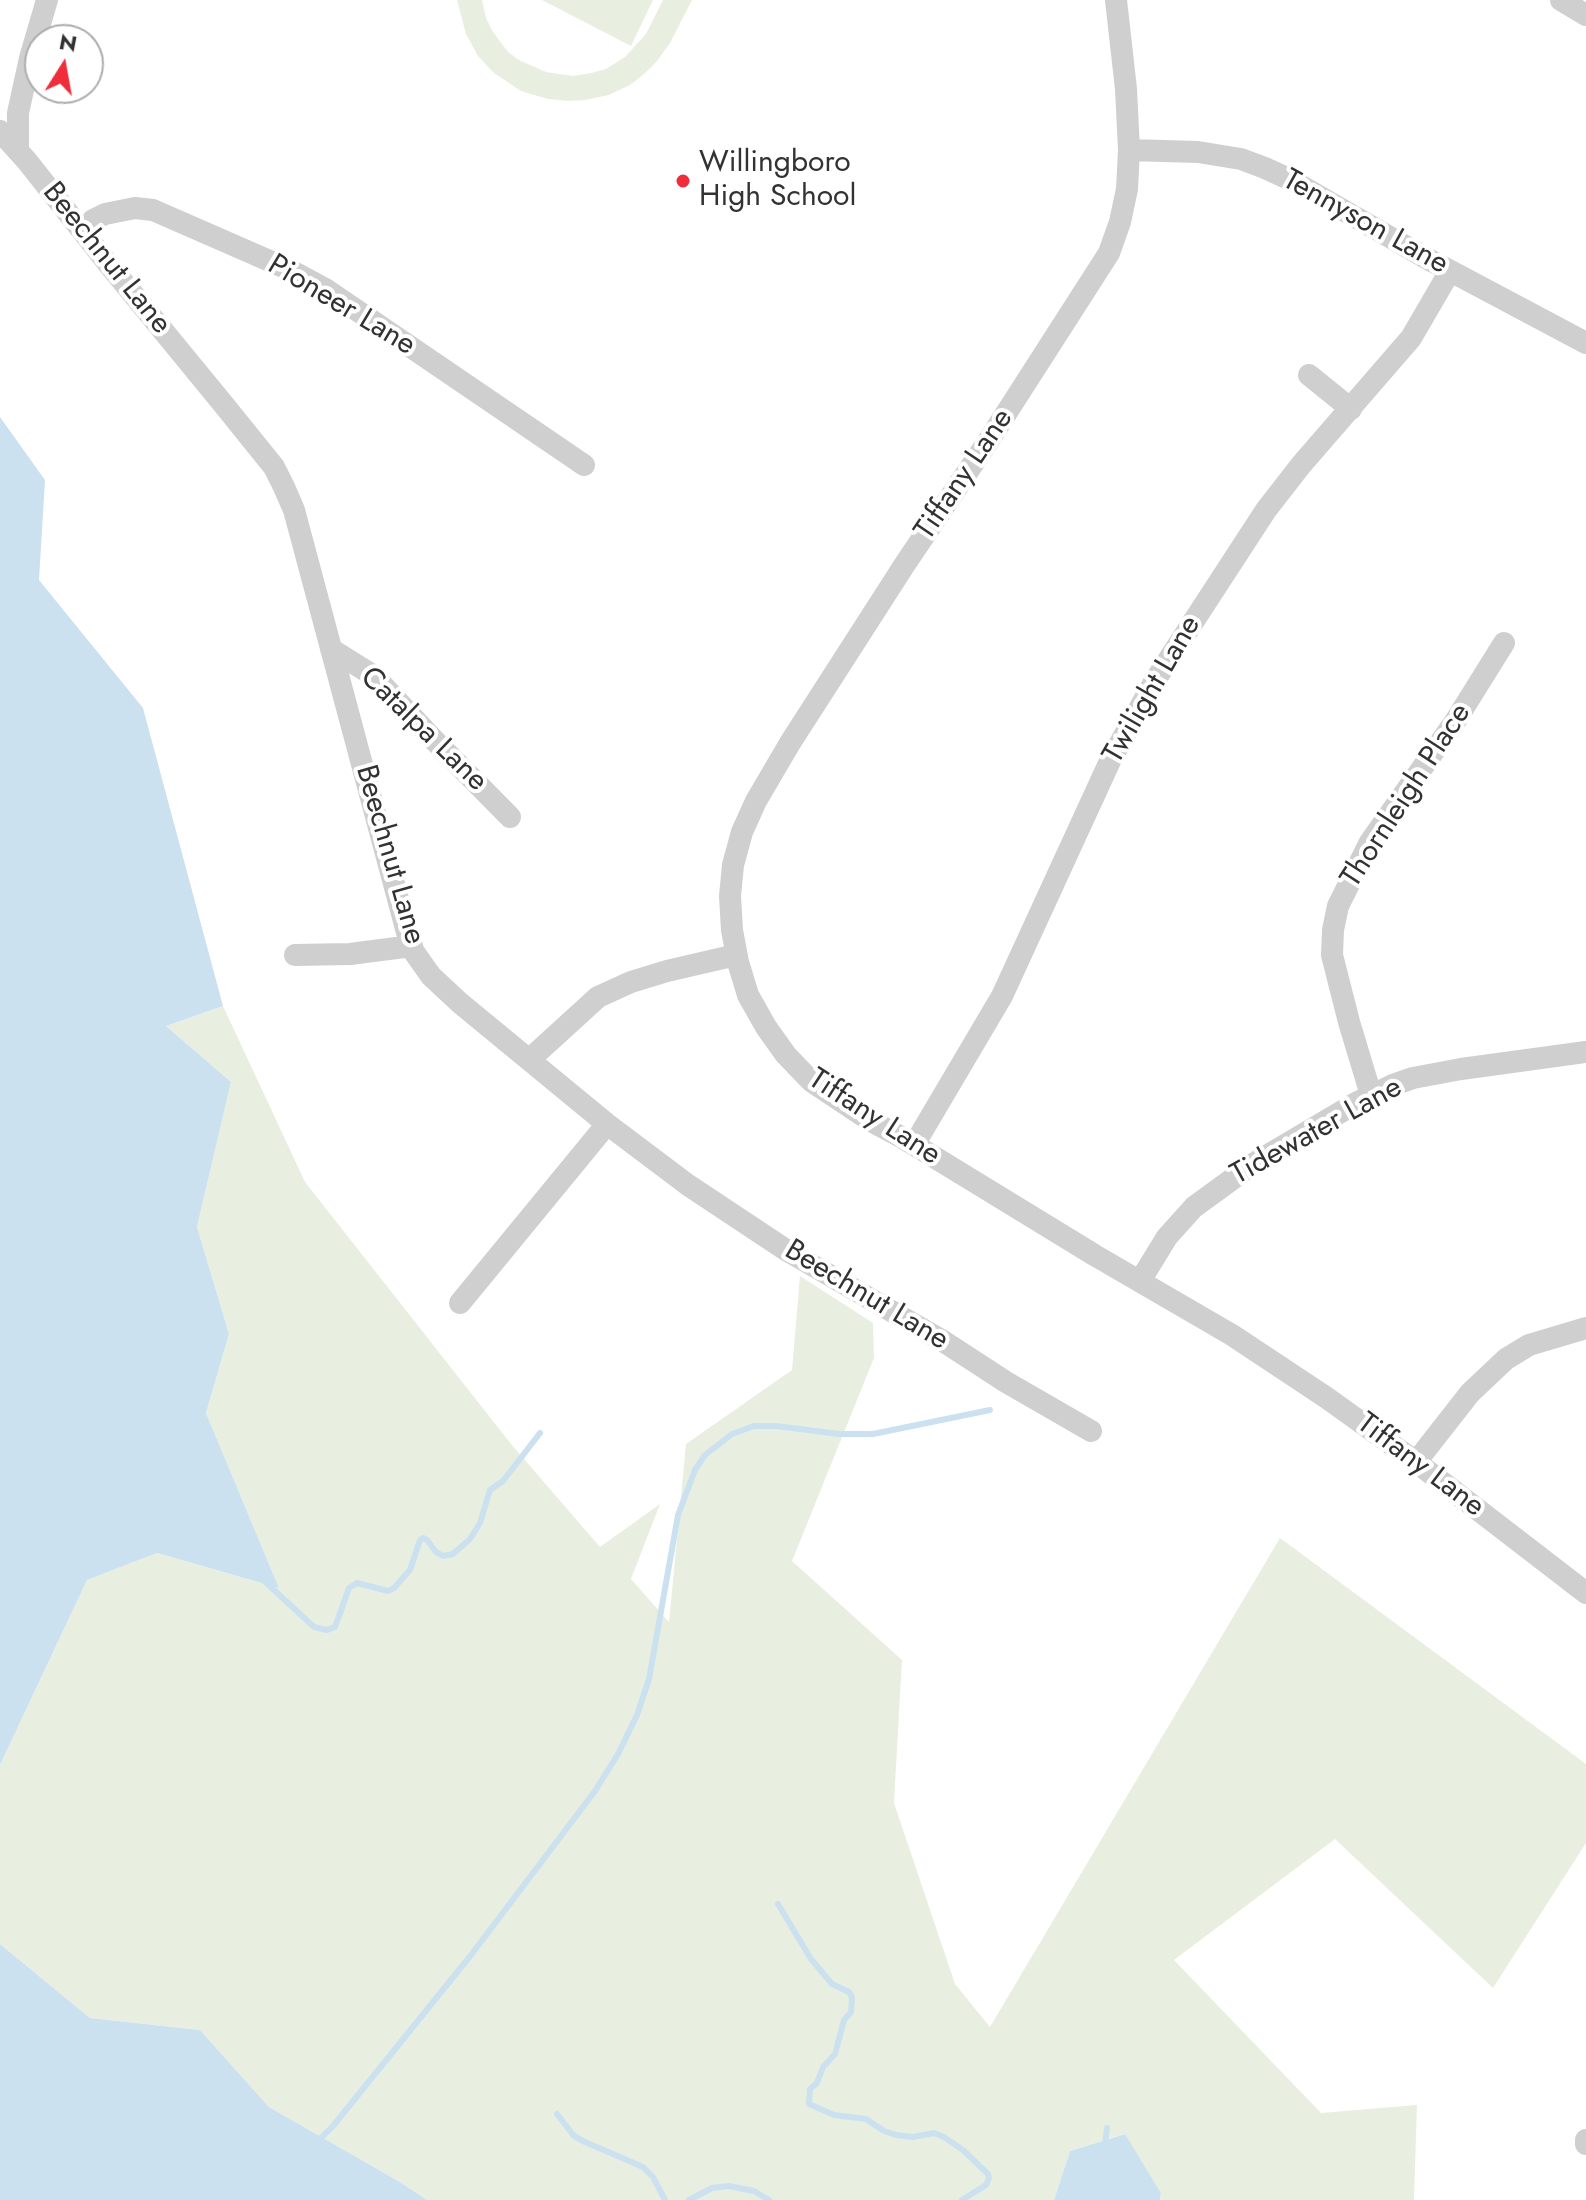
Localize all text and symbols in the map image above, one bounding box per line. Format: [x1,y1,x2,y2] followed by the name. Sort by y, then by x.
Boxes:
[24,24,104,104] north arrow
[57,25,80,60] text: N
[699,146,856,216] place label: Willingboro High School
[1276,163,1454,283] street label: Tennyson Lane
[674,172,692,190] marker: Willingboro High School
[34,176,178,342] street label: Beechnut Lane
[261,248,421,364] street label: Pioneer Lane
[908,403,1022,547] street label: Tiffany Lane
[1096,610,1210,770] street label: Twilight Lane
[352,660,494,800] street label: Catalpa Lane
[1334,697,1480,895] street label: Thornleigh Place
[346,761,432,949] street label: Beechnut Lane
[801,1062,947,1174] street label: Tiffany Lane
[1225,1070,1409,1194] street label: Tidewater Lane
[778,1233,954,1359] street label: Beechnut Lane
[1349,1406,1491,1526] street label: Tiffany Lane

